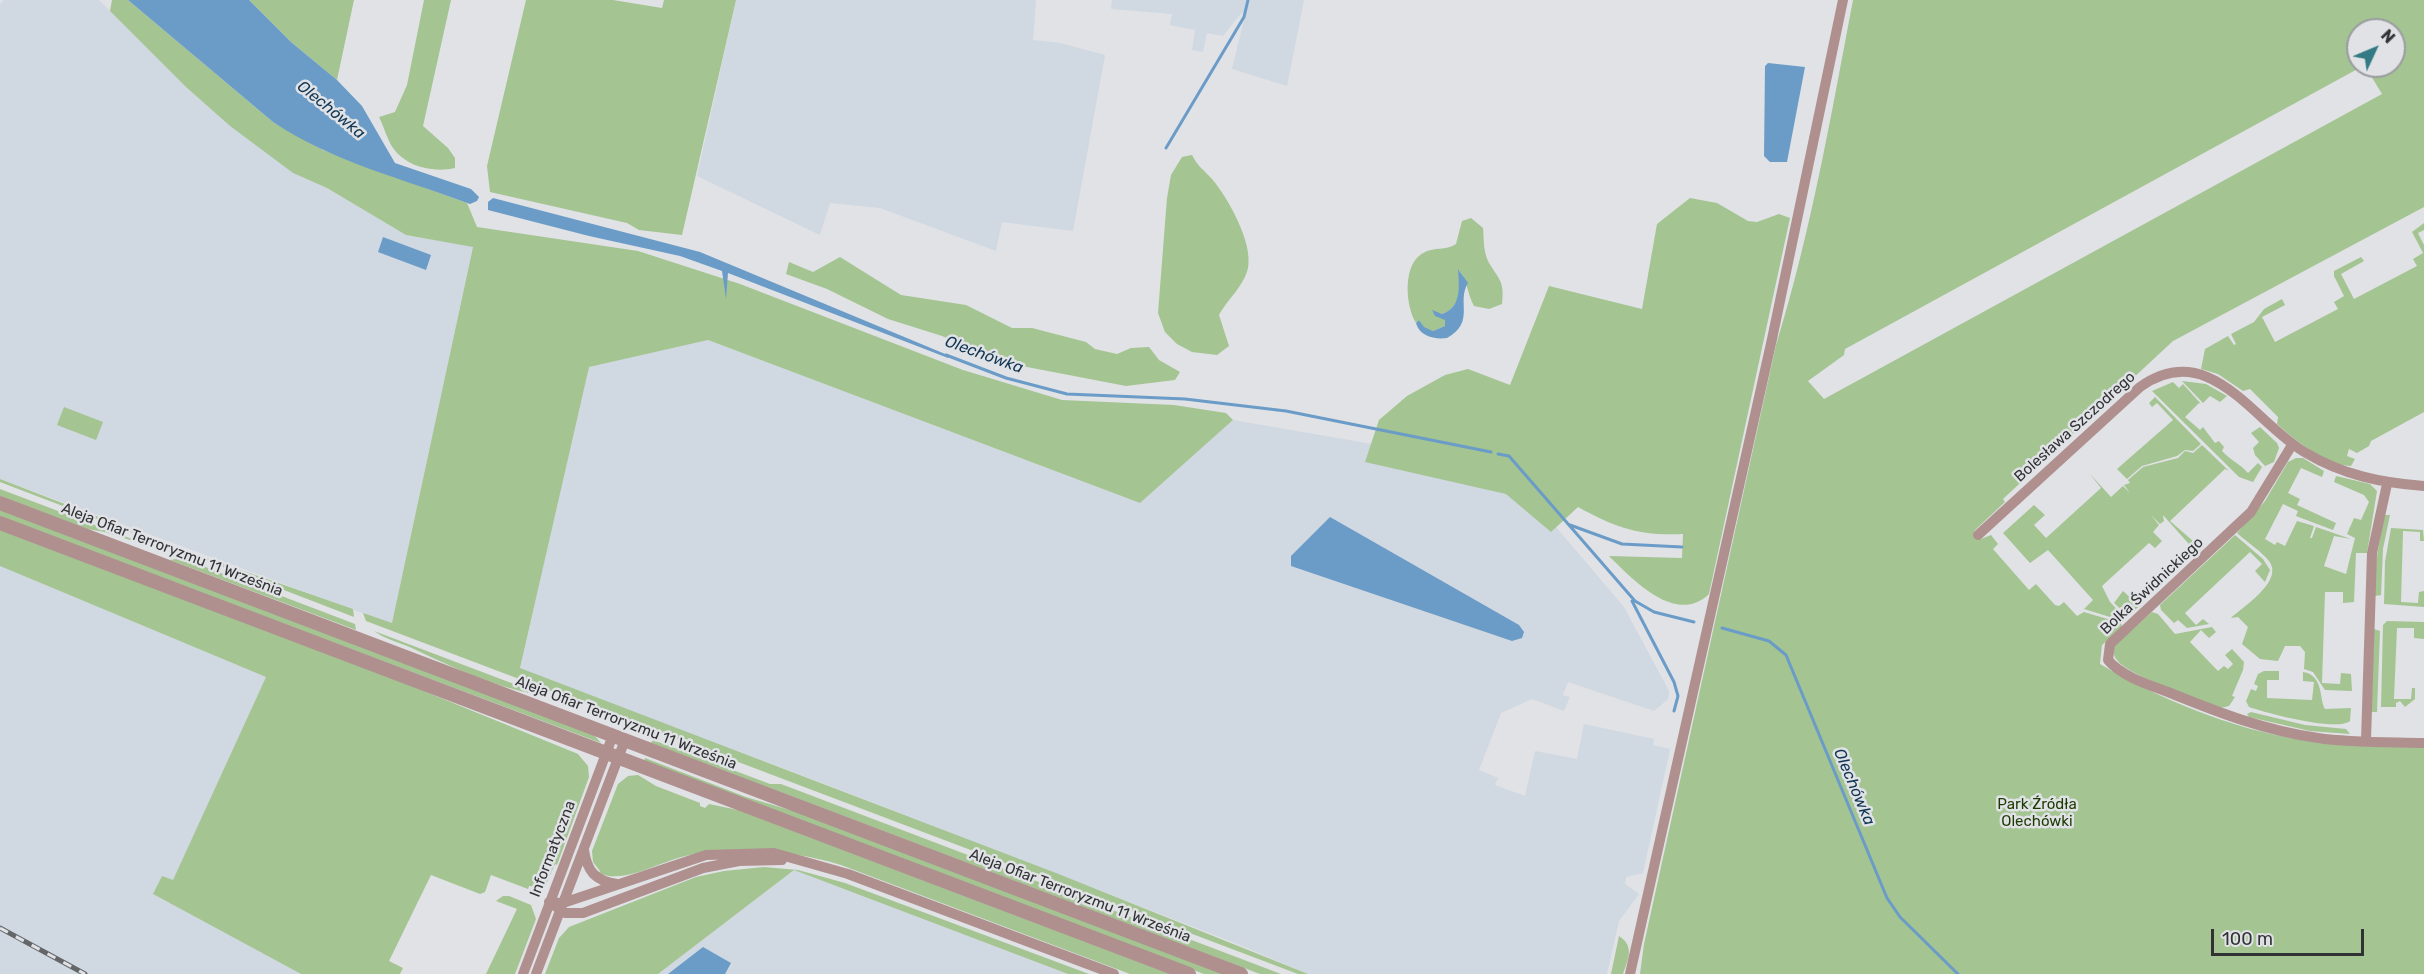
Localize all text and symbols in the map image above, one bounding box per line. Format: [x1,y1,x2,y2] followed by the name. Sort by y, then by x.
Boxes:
[2346,18,2406,78] north arrow
[2377,26,2399,47] text: N
[293,77,369,143] water label: Olechówka
[942,332,1026,378] water label: Olechówka
[2011,368,2139,486] street label: Bolesława Szczodrego
[59,499,285,601] street label: Aleja Ofiar Terroryzmu 11 Września
[2097,534,2207,638] street label: Bolka Świdnickiego
[513,672,739,774] street label: Aleja Ofiar Terroryzmu 11 Września
[1829,746,1879,828] water label: Olechówka
[1997,796,2077,831] park label: Park Źródła Olechówki
[526,798,580,900] street label: Informatyczna
[967,845,1193,947] street label: Aleja Ofiar Terroryzmu 11 Września
[2214,917,2367,955] scale bar
[2222,928,2273,950] text: 100 m

